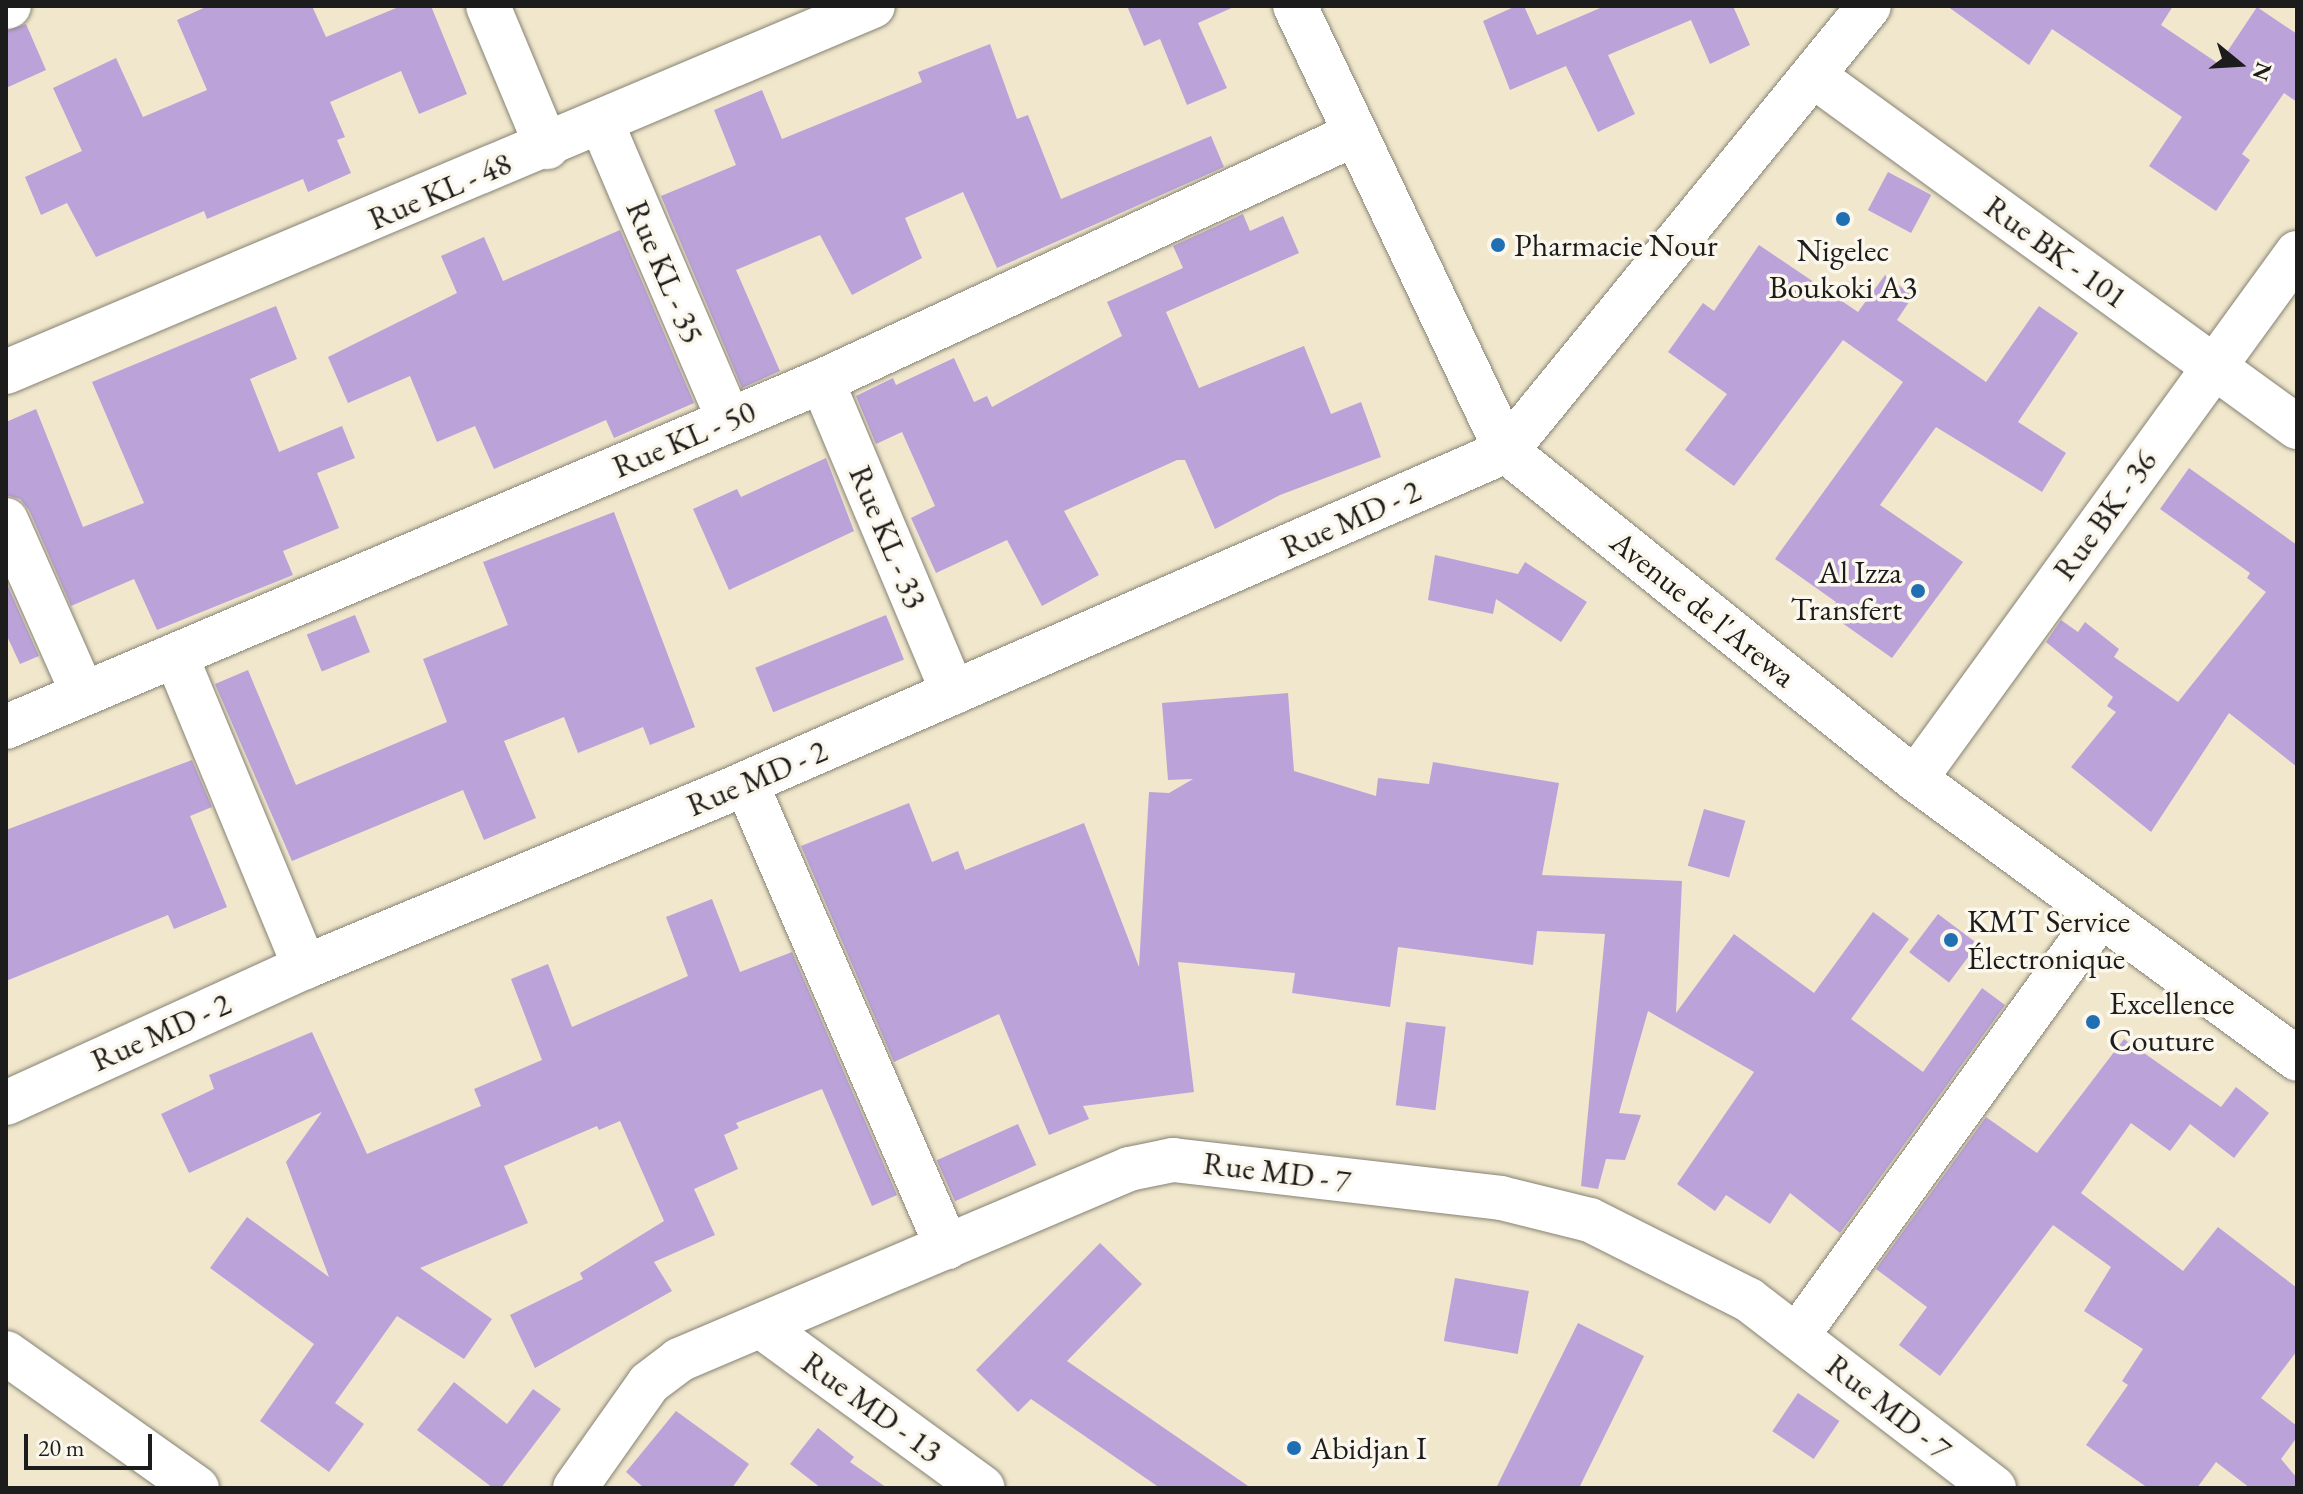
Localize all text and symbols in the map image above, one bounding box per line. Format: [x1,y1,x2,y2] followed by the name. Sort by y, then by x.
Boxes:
[2199,24,2279,104] north arrow
[2246,59,2279,85] text: N
[363,144,517,238] street label: Rue KL - 48
[1977,187,2135,317] street label: Rue BK - 101
[618,195,712,349] street label: Rue KL - 35
[1834,210,1852,228] marker: Nigelec Boukoki A3
[1514,226,1718,264] place label: Pharmacie Nour
[1769,232,1917,307] place label: Nigelec Boukoki A3
[1489,236,1507,254] marker: Pharmacie Nour
[607,392,761,486] street label: Rue KL - 50
[2045,442,2165,588] street label: Rue BK - 36
[841,460,935,614] street label: Rue KL - 33
[1275,471,1427,567] street label: Rue MD - 2
[1603,523,1803,695] street label: Avenue de l'Arewa
[1790,554,1902,629] place label: Al Izza Transfert
[1909,582,1927,600] marker: Al Izza Transfert
[681,731,833,825] street label: Rue MD - 2
[1967,903,2130,978] place label: KMT Service Électronique
[1942,931,1960,949] marker: KMT Service Électronique
[85,984,237,1080] street label: Rue MD - 2
[2109,985,2234,1060] place label: Excellence Couture
[2084,1013,2102,1031] marker: Excellence Couture
[1201,1144,1353,1200] street label: Rue MD - 7
[794,1343,950,1471] street label: Rue MD - 13
[1819,1346,1959,1468] street label: Rue MD - 7
[28,1418,156,1468] scale bar
[1310,1429,1427,1467] place label: Abidjan I
[38,1432,85,1463] text: 20 m
[1285,1439,1303,1457] marker: Abidjan I

